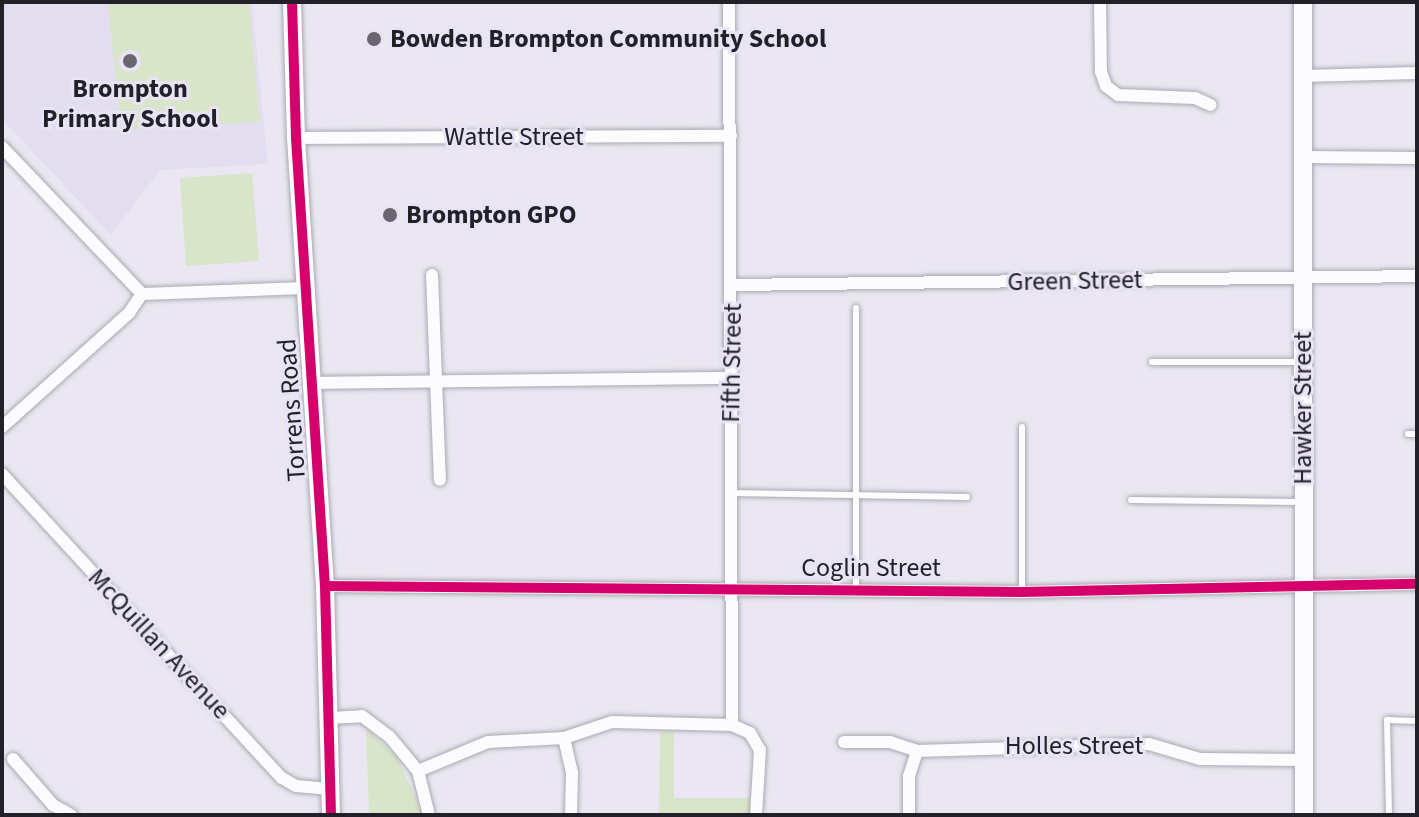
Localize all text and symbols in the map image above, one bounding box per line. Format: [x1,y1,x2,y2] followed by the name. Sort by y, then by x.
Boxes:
[390,23,826,55] place label: Bowden Brompton Community School
[365,30,383,48] marker: Bowden Brompton Community School
[121,52,139,70] marker: Brompton Primary School
[42,73,218,134] place label: Brompton Primary School
[444,121,584,153] street label: Wattle Street
[406,199,577,231] place label: Brompton GPO
[381,206,399,224] marker: Brompton GPO
[1007,264,1143,298] street label: Green Street
[715,303,749,423] street label: Fifth Street
[1287,331,1319,485] street label: Hawker Street
[271,338,313,482] street label: Torrens Road
[801,552,941,584] street label: Coglin Street
[81,562,237,726] street label: McQuillan Avenue
[1005,730,1143,762] street label: Holles Street

